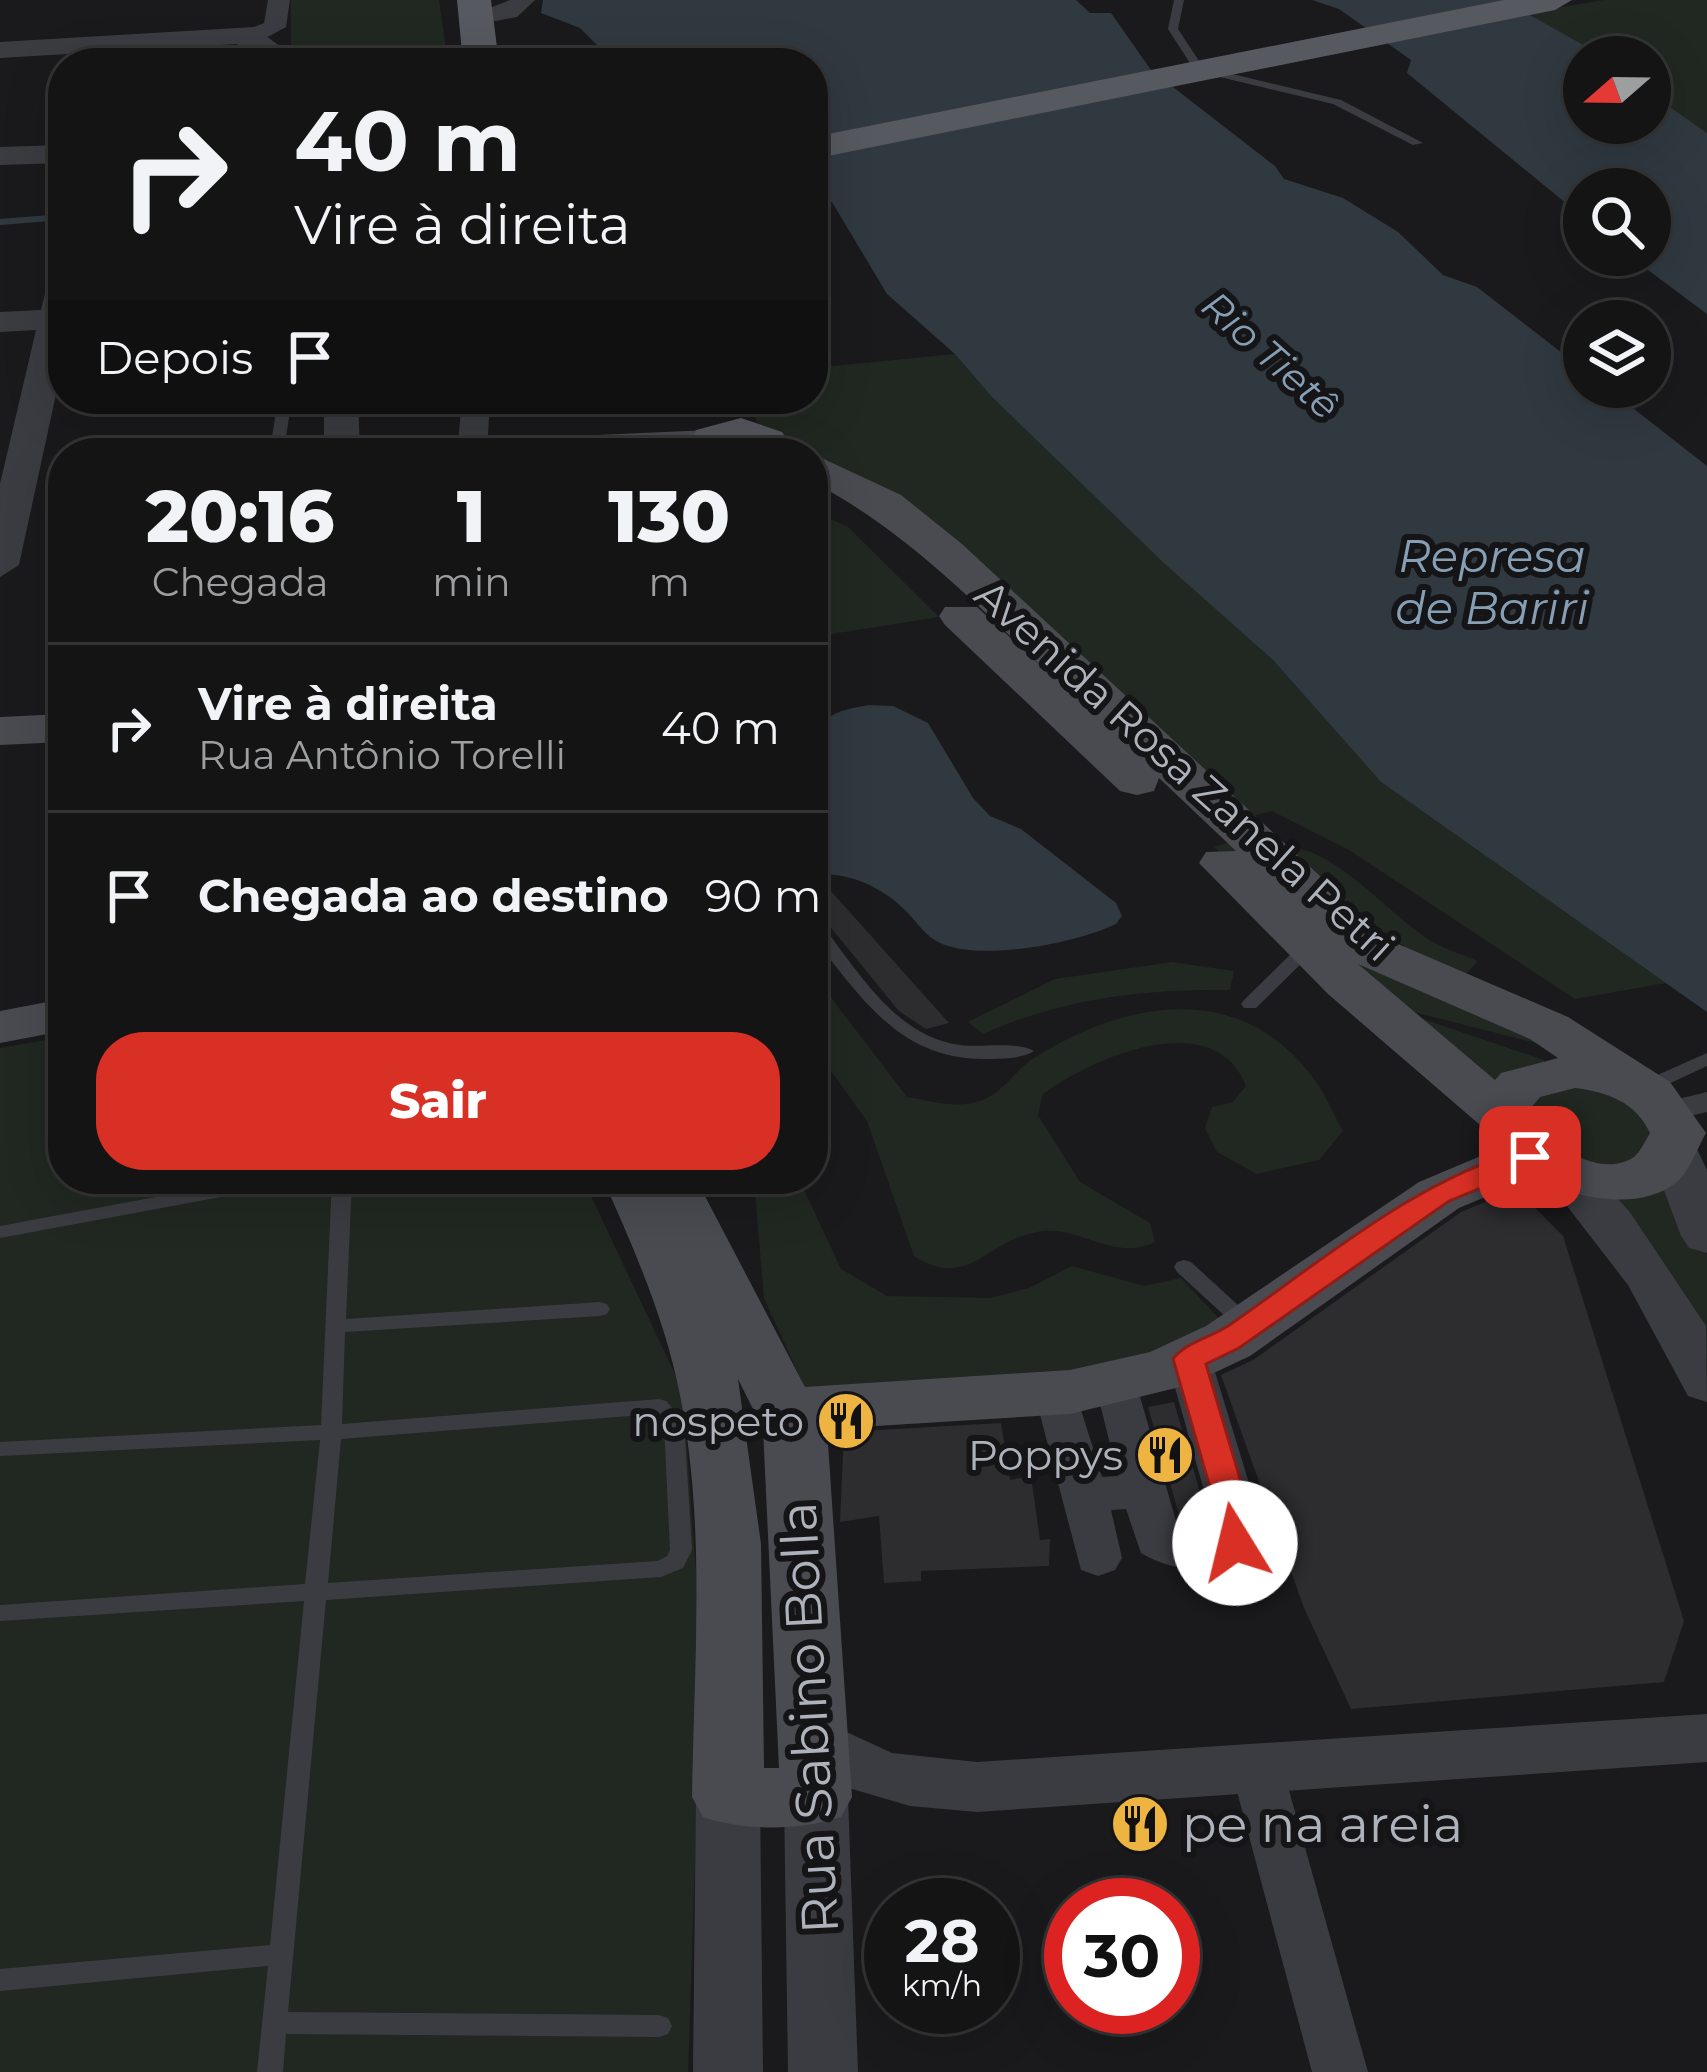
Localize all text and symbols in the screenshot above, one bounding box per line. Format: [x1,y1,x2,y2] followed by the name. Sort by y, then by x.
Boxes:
[1563,36,1671,144] north arrow
[1563,36,1671,408] map controls
[294,90,521,192] text: 40 m
[96,96,252,252] icon: right
[1563,168,1671,276] button: search
[294,192,631,258] text: Vire à direita
[1192,281,1350,429] water label: Rio Tietê
[1563,300,1671,408] button: layers
[277,324,343,390] icon: arrive
[96,330,253,385] text: Depois
[146,472,335,560] text: 20:16
[457,472,486,560] text: 1
[608,472,730,560] text: 130
[1395,528,1590,635] water label: Represa de Bariri
[152,558,329,606] text: Chegada
[432,558,511,606] text: min
[649,558,690,606] text: m
[965,568,1405,972] street label: Avenida Rosa Zanela Petri
[198,676,498,731] text: Vire à direita
[96,695,162,761] icon: right
[661,700,780,755] text: 40 m
[198,731,566,779] text: Rua Antônio Torelli
[96,863,162,929] icon: arrive
[198,868,669,923] text: Chegada ao destino
[705,868,822,923] text: 90 m
[96,1032,780,1170] button: Sair
[1479,1106,1581,1208] pin
[1497,1124,1563,1190] icon: arrive
[815,1390,877,1452] restaurant icon: nospeto
[632,1395,804,1447] place label: nospeto
[1134,1424,1196,1486] restaurant icon: Poppys
[968,1429,1123,1481] place label: Poppys
[1172,1480,1298,1606] position arrow
[767,1501,851,1935] street label: Rua Sabino Bolla
[1109,1793,1171,1855] restaurant icon: pe na areia
[1182,1793,1463,1855] place label: pe na areia
[1044,1878,1200,2034] speed limit sign: 30
[905,1904,980,1977] text: 28
[902,1967,982,2004] text: km/h

